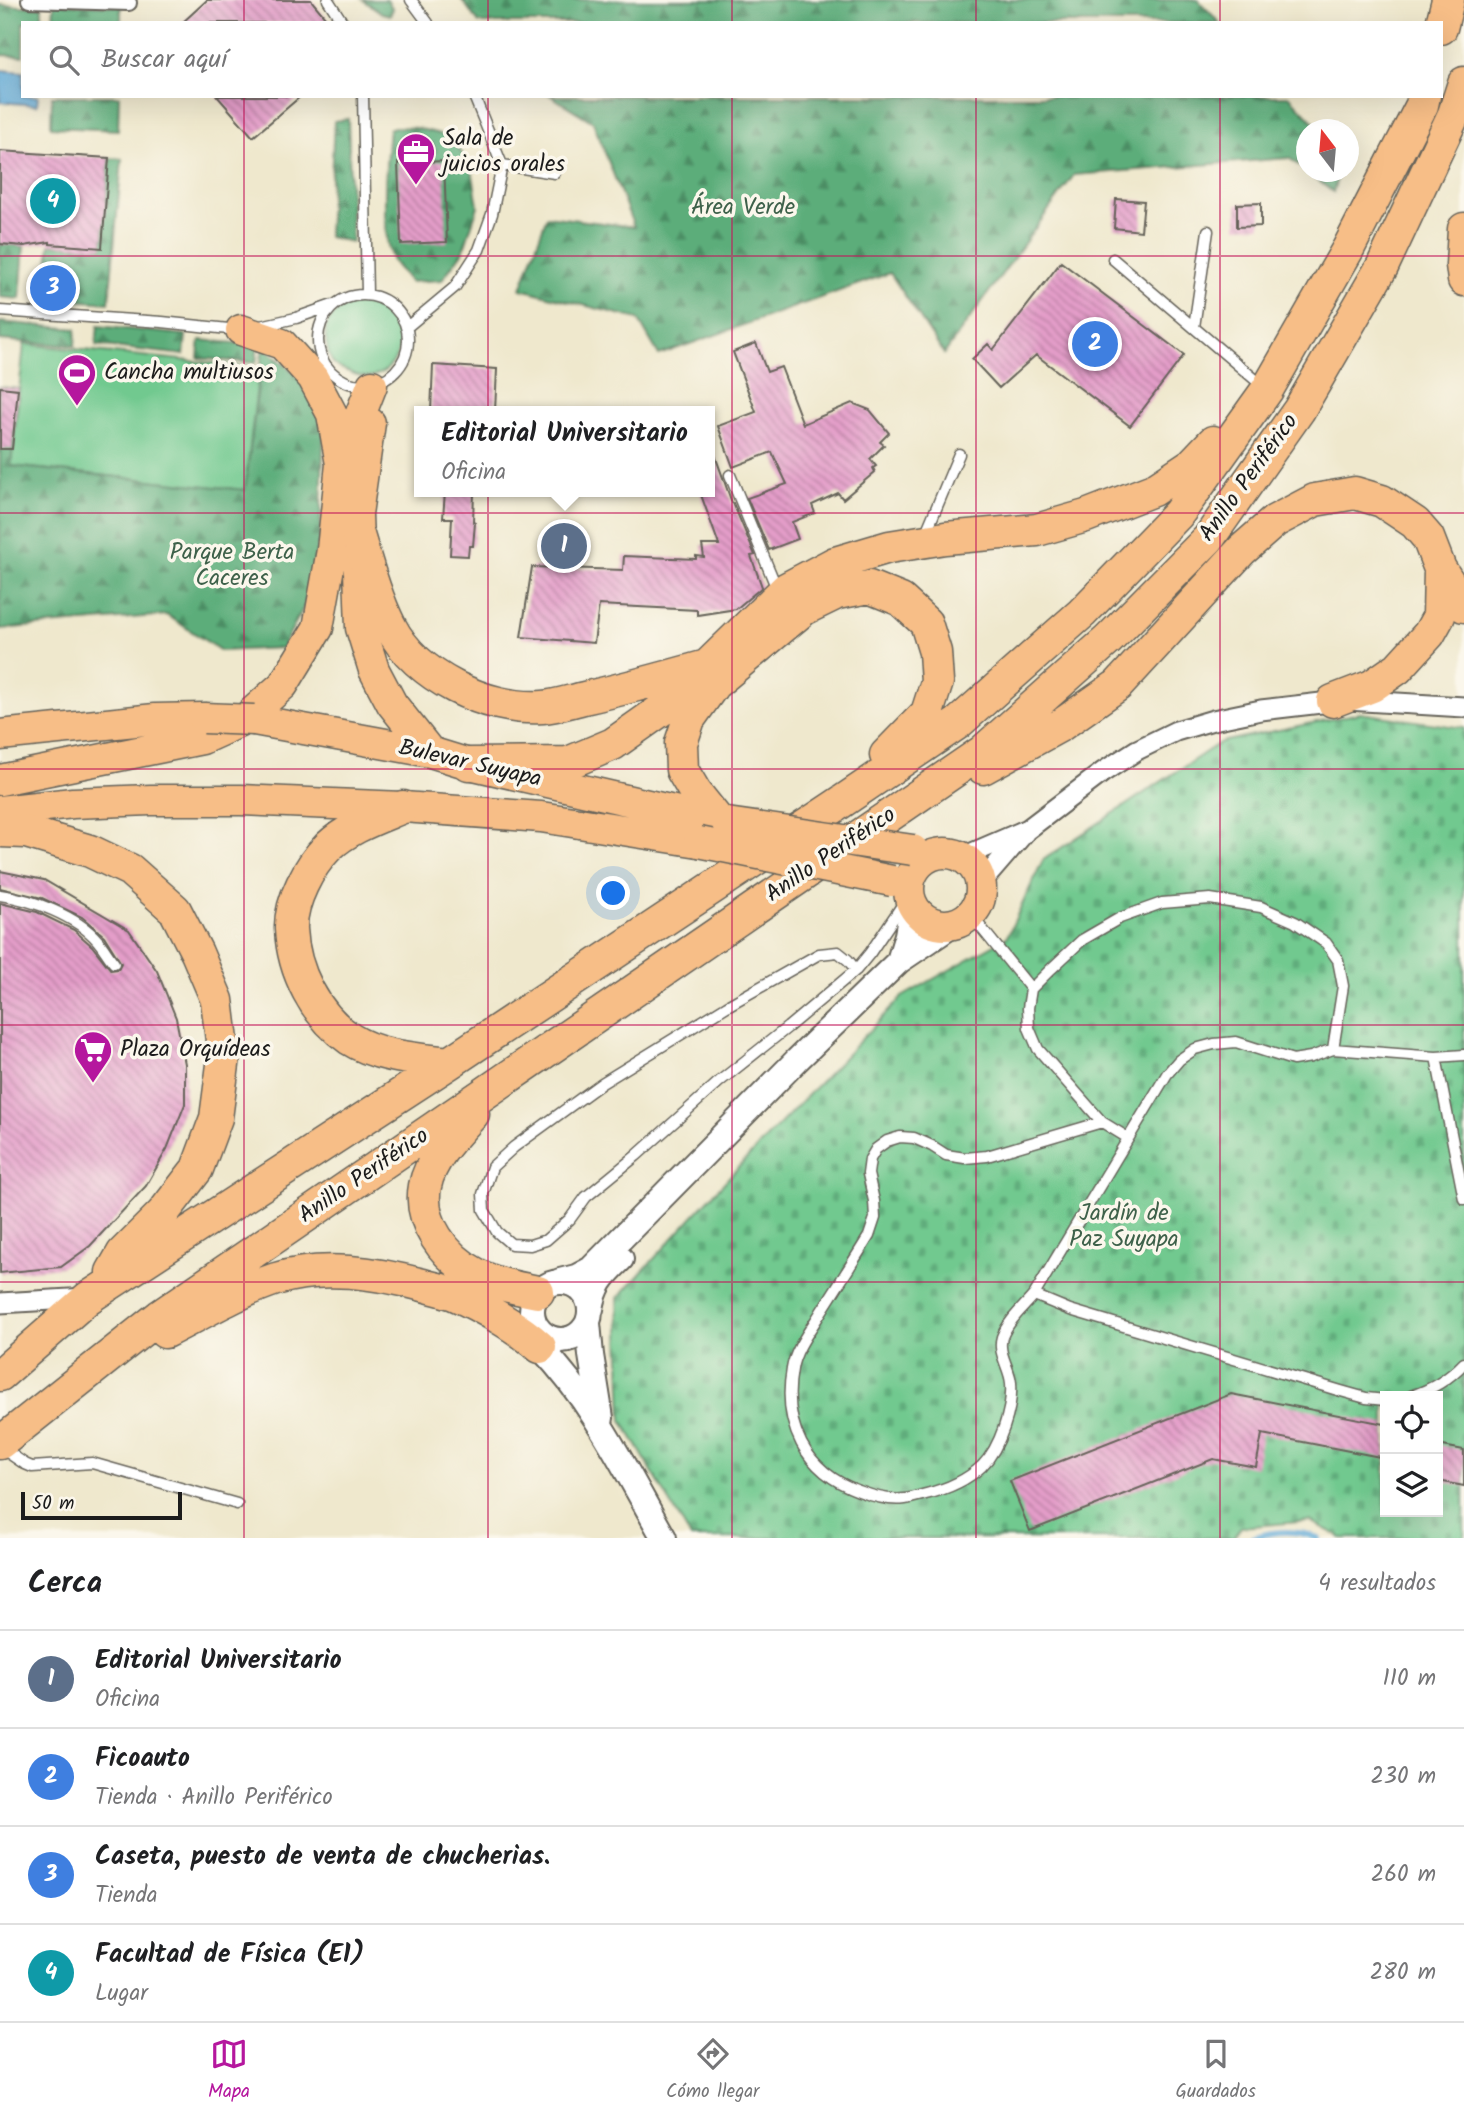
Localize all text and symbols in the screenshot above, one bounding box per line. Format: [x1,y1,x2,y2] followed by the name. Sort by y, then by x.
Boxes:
[21,21,1443,98] search box
[101,39,227,81] text: Buscar aquí
[45,41,83,79] icon: search
[1296,119,1359,182] north arrow
[437,121,565,183] place label: Sala de juicios orales
[395,131,437,186] office icon: Sala de juicios orales
[30,175,76,227] pin: 4
[691,190,795,226] park label: Área Verde
[30,262,76,314] pin: 3
[1072,318,1118,370] pin: 2
[56,352,98,407] sports icon: Cancha multiusos
[104,355,274,391] place label: Cancha multiusos
[414,406,715,497] popup
[1190,406,1308,550] street label: Anillo Periférico
[441,413,688,455] text: Editorial Universitario
[441,455,506,491] text: Oficina
[541,520,587,572] pin: 1
[170,535,294,597] park label: Parque Berta Caceres
[395,730,545,798] street label: Bulevar Suyapa
[758,798,904,912] street label: Anillo Periférico
[596,876,630,910] your location
[72,1029,114,1084] supermarket icon: Plaza Orquídeas
[120,1032,271,1068] place label: Plaza Orquídeas
[291,1119,437,1233] street label: Anillo Periférico
[1069,1196,1179,1258] park label: Jardín de Paz Suyapa
[1380,1391,1443,1517] map controls
[1380,1391,1443,1454] button: locate
[1380,1454,1443,1517] button: layers
[21,1489,182,1521] scale bar
[32,1489,74,1519] text: 50 m
[28,1560,102,1608] text: Cerca
[1318,1566,1436,1602] text: 4 resultados
[95,1640,342,1682] text: Editorial Universitario
[48,1661,54,1697] text: 1
[1383,1661,1436,1697] text: 110 m
[95,1682,160,1718] text: Oficina
[95,1738,190,1780] text: Ficoauto
[44,1759,58,1795] text: 2
[1370,1759,1436,1795] text: 230 m
[95,1780,333,1816] text: Tienda · Anillo Periférico
[95,1836,550,1878] text: Caseta, puesto de venta de chucherias.
[45,1857,57,1893] text: 3
[1371,1857,1436,1893] text: 260 m
[95,1878,158,1914] text: Tienda
[95,1934,364,1976] text: Facultad de Física (E1)
[45,1955,57,1991] text: 4
[1370,1955,1436,1991] text: 280 m
[95,1976,148,2012] text: Lugar
[208,2035,250,2107] tab: Mapa
[666,2035,759,2107] tab: Cómo llegar
[1175,2035,1256,2107] tab: Guardados

